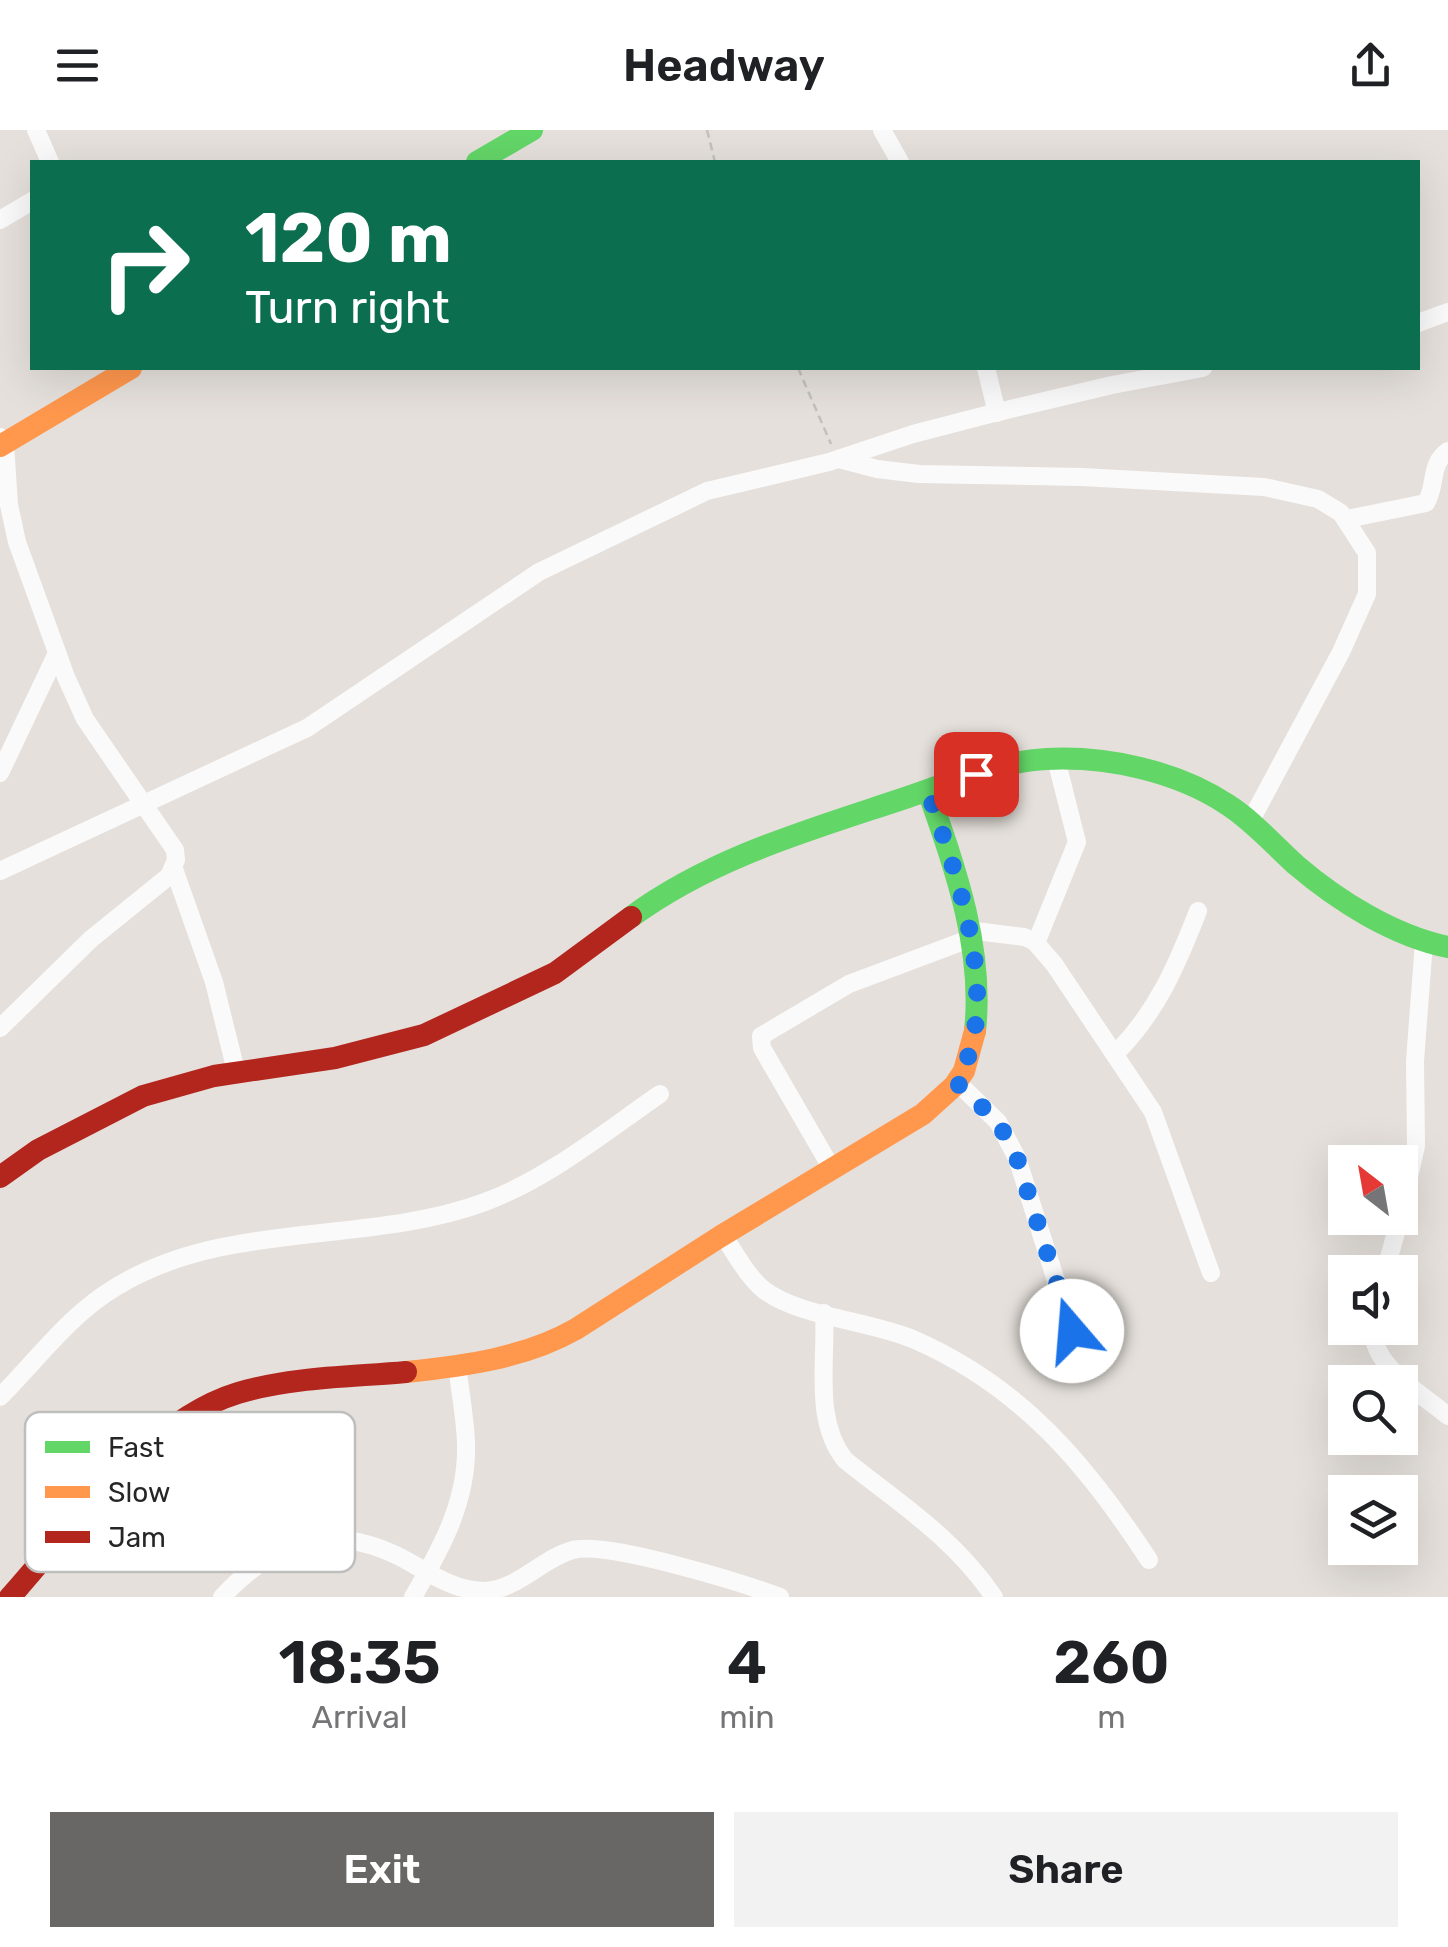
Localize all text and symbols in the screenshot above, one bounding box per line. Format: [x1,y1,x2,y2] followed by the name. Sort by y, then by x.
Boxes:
[50,38,105,93] icon: menu
[1343,38,1398,93] icon: share
[623,39,825,92] text: Headway
[245,197,452,280] text: 120 m
[80,200,210,330] icon: right
[245,281,449,334] text: Turn right
[934,732,1019,817] pin
[949,747,1004,802] icon: arrive
[1328,1145,1418,1235] north arrow
[1328,1145,1418,1565] map controls
[1328,1255,1418,1345] button: sound
[1020,1279,1124,1383] position arrow
[1328,1365,1418,1455] button: search
[25,1412,355,1572] legend
[108,1431,164,1464] text: Fast
[1328,1475,1418,1565] button: layers
[108,1476,170,1509] text: Slow
[108,1521,166,1554] text: Jam
[278,1627,441,1698] text: 18:35
[727,1627,767,1698] text: 4
[1053,1627,1170,1698] text: 260
[312,1698,408,1736] text: Arrival
[719,1698,775,1736] text: min
[1097,1698,1126,1736] text: m
[50,1812,714,1927] button: Exit
[734,1812,1398,1927] button: Share

